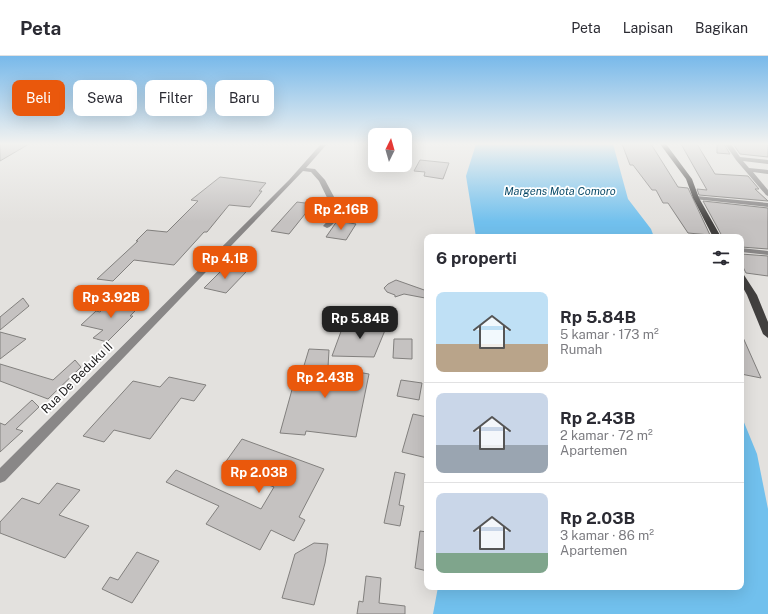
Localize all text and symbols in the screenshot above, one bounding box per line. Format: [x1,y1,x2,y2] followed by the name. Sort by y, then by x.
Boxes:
[20,17,61,39] text: Peta
[571,20,601,36] text: Peta
[623,20,673,36] text: Lapisan
[695,20,748,36] text: Bagikan
[12,80,65,116] chip: Beli
[73,80,137,116] chip: Sewa
[145,80,207,116] chip: Filter
[215,80,274,116] chip: Baru
[368,128,412,172] north arrow
[368,128,412,172] map controls
[504,185,616,197] water label: Margens Mota Comoro
[300,197,382,231] pin: Rp 2.16B
[314,202,368,217] text: Rp 2.16B
[188,246,262,280] pin: Rp 4.1B
[710,247,732,269] icon: filters
[436,248,517,268] text: 6 properti
[202,251,248,266] text: Rp 4.1B
[70,285,152,319] pin: Rp 3.92B
[82,290,140,305] text: Rp 3.92B
[319,306,401,340] pin: Rp 5.84B
[560,307,636,327] text: Rp 5.84B
[468,308,516,356] icon: home
[331,311,389,326] text: Rp 5.84B
[560,327,659,342] text: 5 kamar · 173 m²
[39,340,115,416] street label: Rua De Beduku II
[560,342,602,357] text: Rumah
[284,365,366,399] pin: Rp 2.43B
[296,370,354,385] text: Rp 2.43B
[560,408,635,428] text: Rp 2.43B
[468,409,516,457] icon: home
[560,428,653,443] text: 2 kamar · 72 m²
[560,443,627,458] text: Apartemen
[218,460,300,494] pin: Rp 2.03B
[230,465,288,480] text: Rp 2.03B
[560,508,635,528] text: Rp 2.03B
[468,509,516,557] icon: home
[560,528,654,543] text: 3 kamar · 86 m²
[560,543,627,558] text: Apartemen

